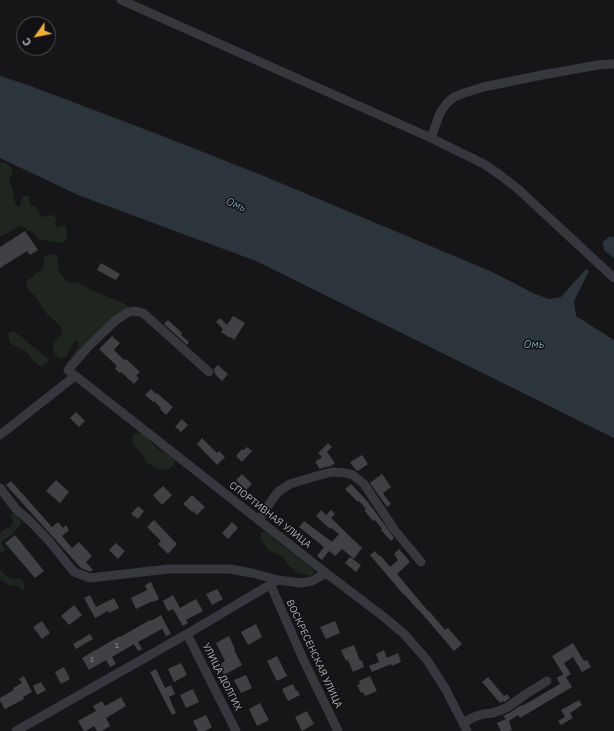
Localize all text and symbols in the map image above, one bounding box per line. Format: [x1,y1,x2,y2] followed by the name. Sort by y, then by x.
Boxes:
[16,16,56,56] north arrow
[19,35,35,49] text: С
[224,195,248,215] water label: Омь
[524,338,544,352] water label: Омь
[227,479,313,551] street label: СПОРТИВНАЯ УЛИЦА
[284,598,344,710] street label: ВОСКРЕСЕНСКАЯ УЛИЦА
[115,641,119,651] house number: 1
[200,641,244,713] street label: УЛИЦА ДОЛГИХ
[90,655,94,665] house number: 3

